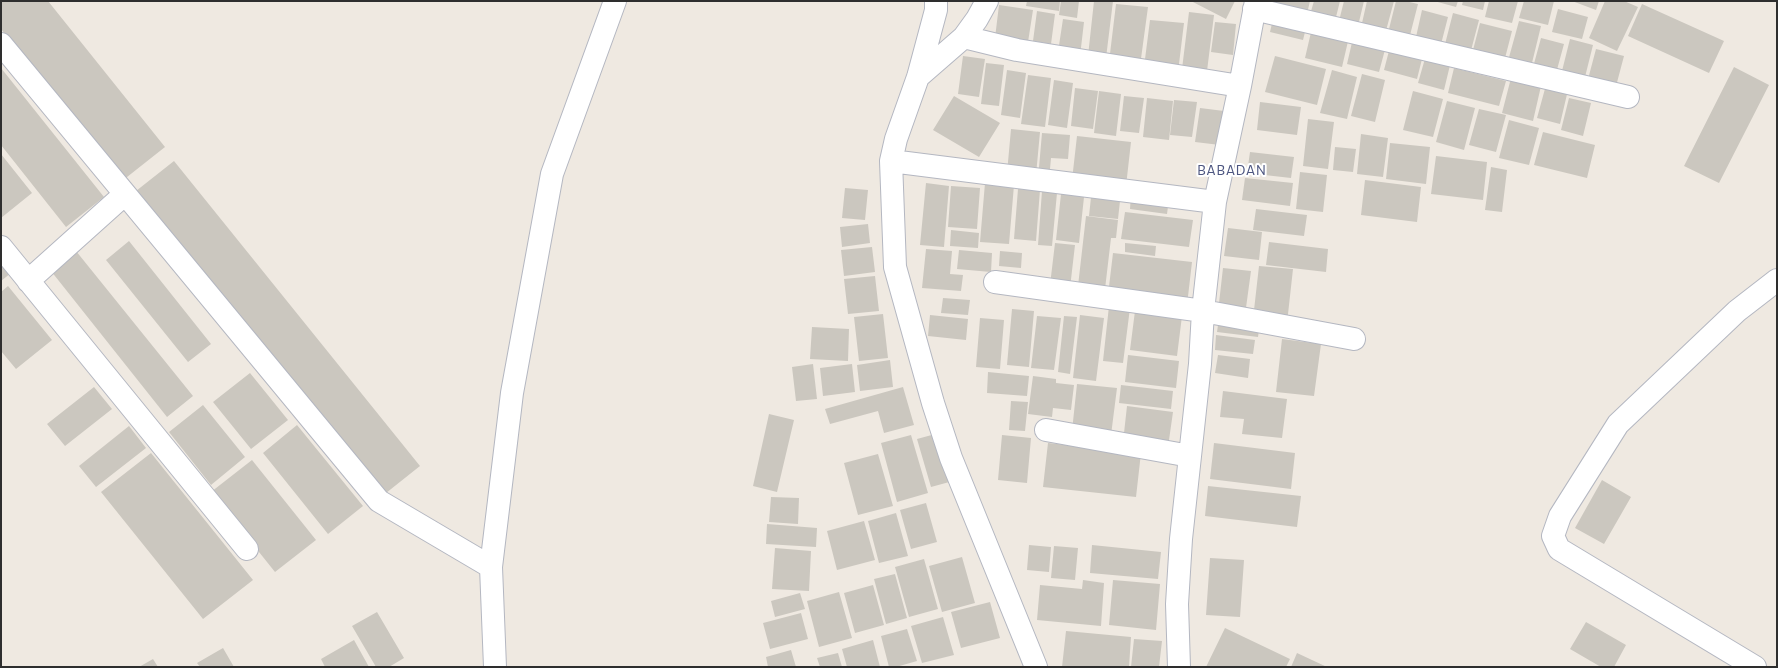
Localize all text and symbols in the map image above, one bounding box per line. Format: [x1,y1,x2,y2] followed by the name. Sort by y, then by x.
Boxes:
[1197,163,1267,179] district label: BABADAN

